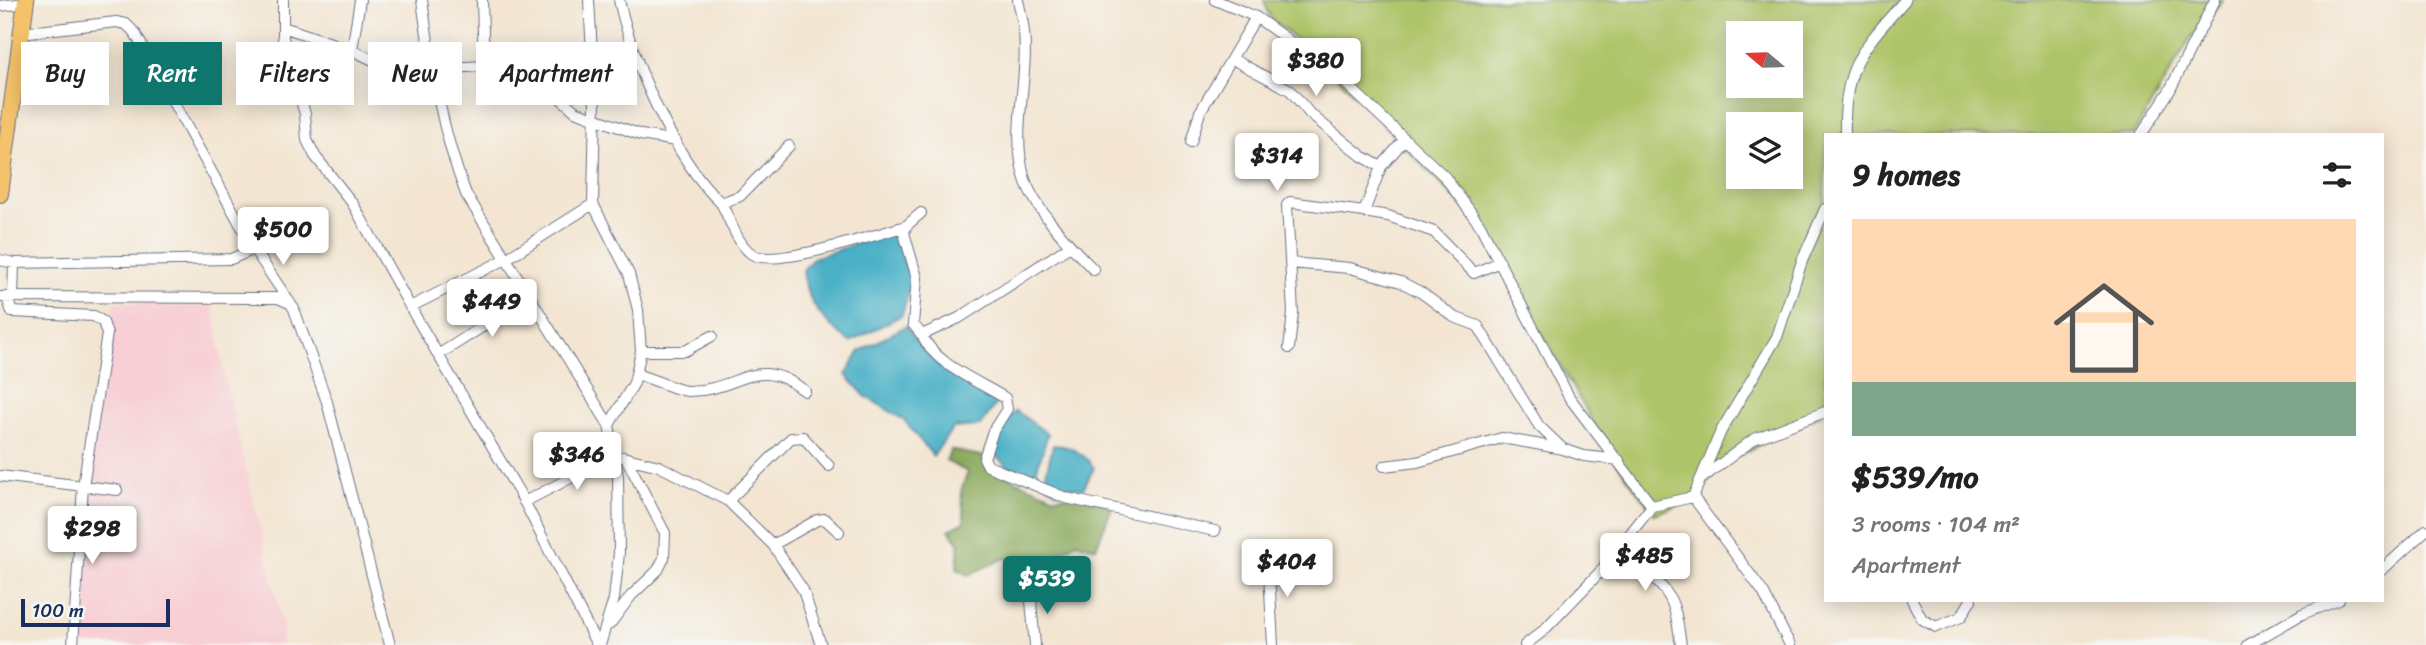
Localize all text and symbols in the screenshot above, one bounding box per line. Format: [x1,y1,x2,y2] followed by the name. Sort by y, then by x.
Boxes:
[1726,21,1802,98] north arrow
[1726,21,1803,189] map controls
[1275,38,1357,98] pin: $380
[1288,40,1344,81] text: $380
[21,42,109,105] chip: Buy
[123,42,222,105] chip: Rent
[236,42,354,105] chip: Filters
[368,42,462,105] chip: New
[476,42,637,105] chip: Apartment
[1726,112,1803,189] button: layers
[1236,134,1318,193] pin: $314
[1251,135,1303,176] text: $314
[1852,148,1960,202] text: 9 homes
[2318,156,2356,194] icon: filters
[242,208,324,267] pin: $500
[254,209,312,250] text: $500
[2041,265,2167,391] icon: home
[451,280,533,339] pin: $449
[463,281,521,322] text: $449
[536,433,618,492] pin: $346
[549,434,605,475] text: $346
[1852,450,1979,504] text: $539/mo
[1852,504,2020,545] text: 3 rooms · 104 m²
[51,506,133,566] pin: $298
[64,508,120,549] text: $298
[1604,534,1686,593] pin: $485
[1616,535,1674,576] text: $485
[1246,540,1328,599] pin: $404
[1258,541,1316,582] text: $404
[1852,545,1961,586] text: Apartment
[1006,556,1088,616] pin: $539
[1019,558,1075,599] text: $539
[32,594,84,627] text: 100 m
[21,596,170,628] scale bar

